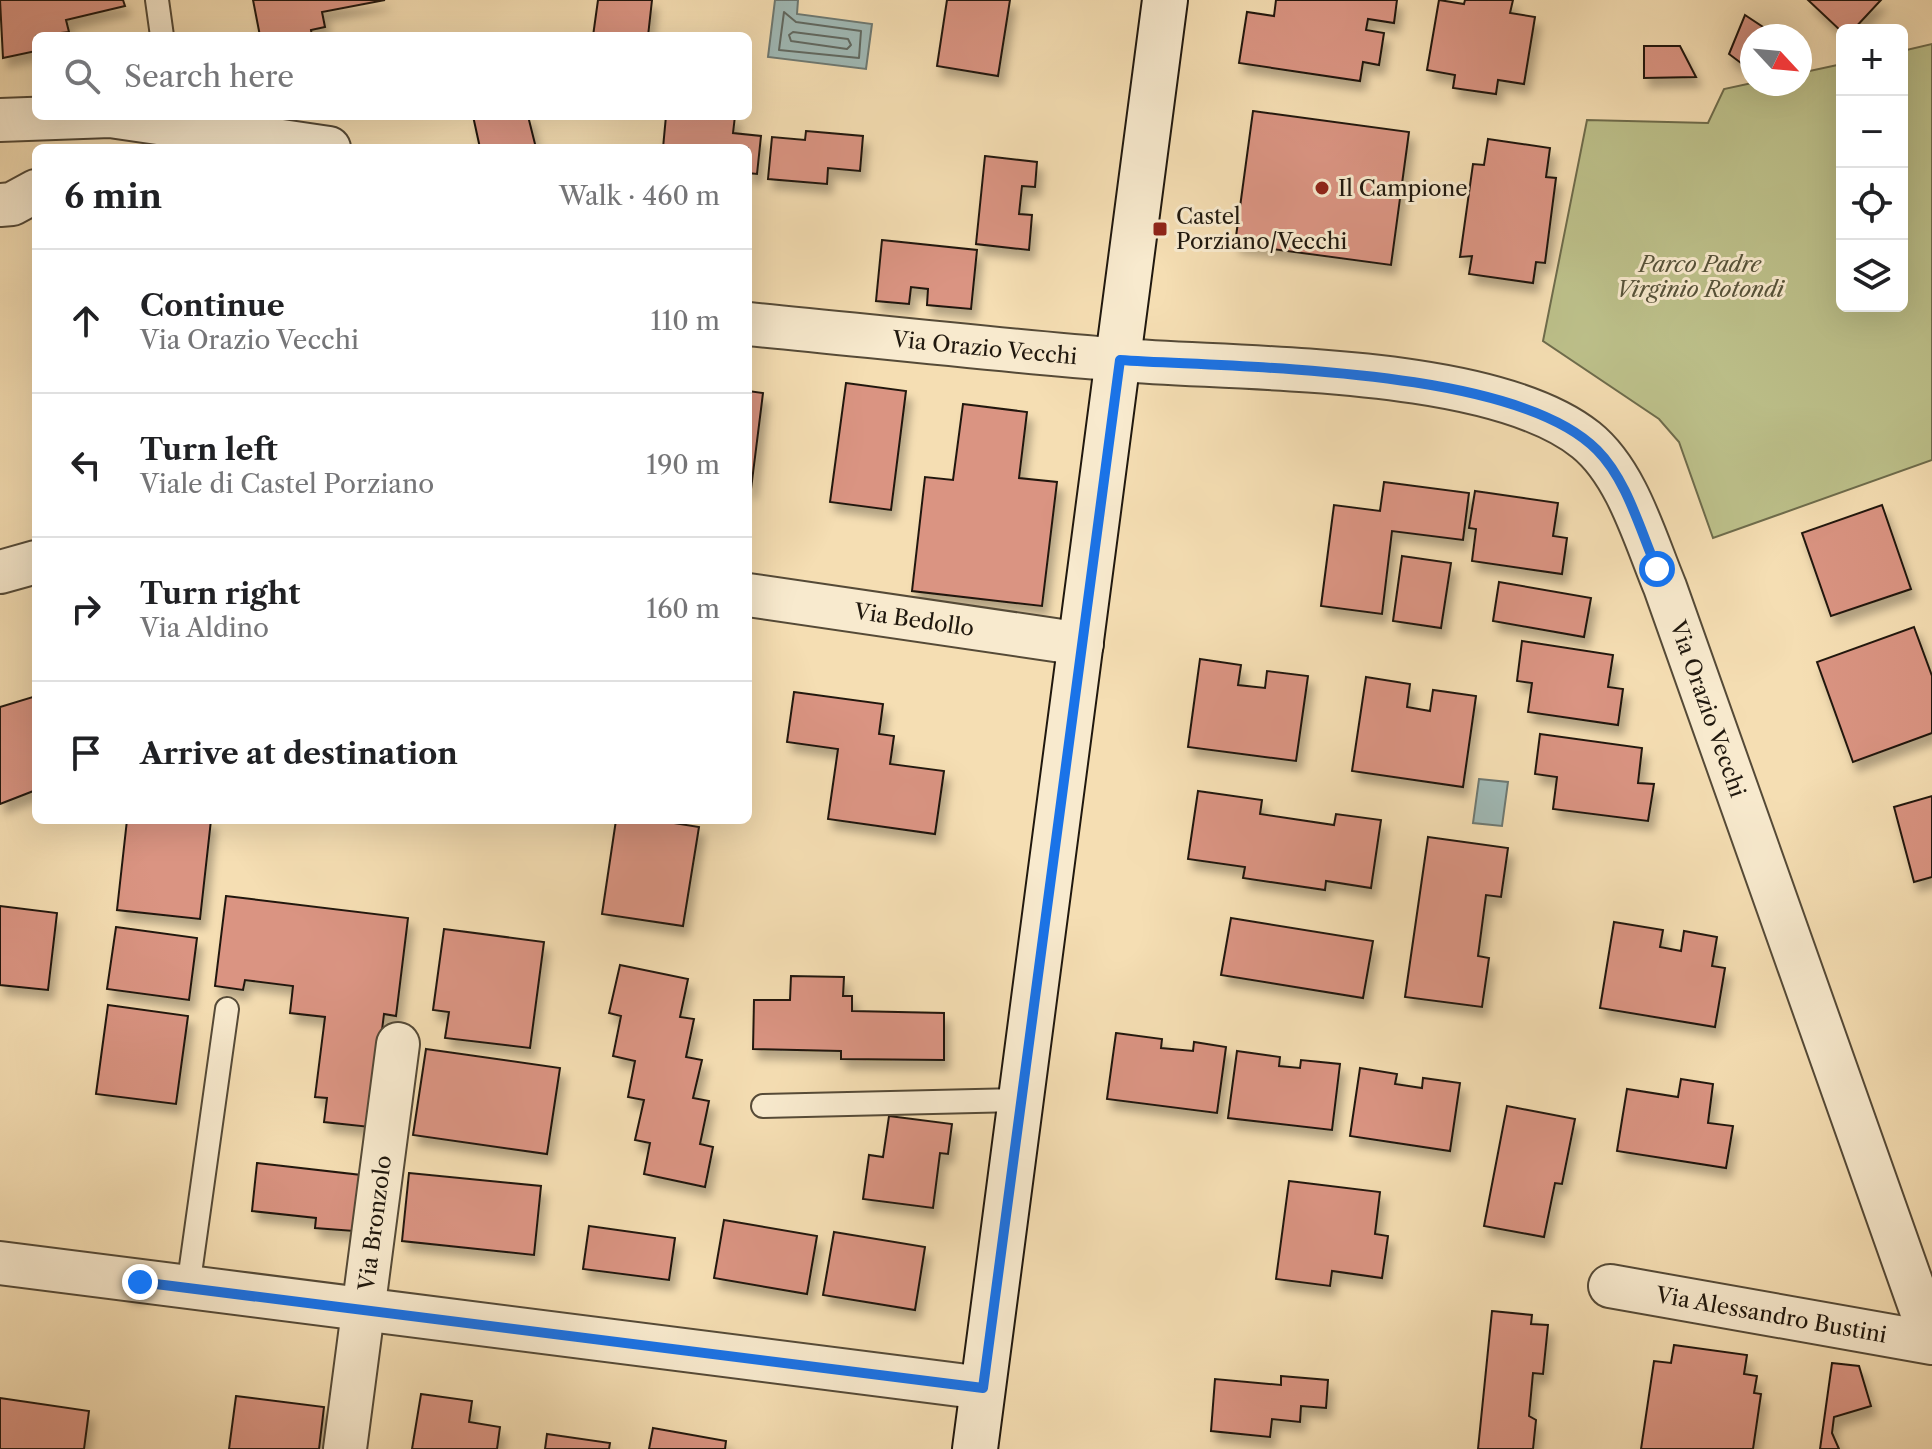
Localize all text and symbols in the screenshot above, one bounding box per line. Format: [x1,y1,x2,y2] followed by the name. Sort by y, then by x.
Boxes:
[1740,24,1812,96] north arrow
[1836,24,1908,312] map controls
[1836,24,1908,96] button: +
[32,32,752,120] search box
[60,54,104,98] icon: search
[124,58,294,95] text: Search here
[1836,96,1908,168] button: −
[1836,168,1908,240] button: locate
[64,175,162,217] text: 6 min
[1338,175,1468,202] place label: Il Campione
[1313,179,1331,197] marker: Il Campione
[559,180,720,212] text: Walk · 460 m
[1176,203,1347,255] place label: Castel Porziano/Vecchi
[1151,220,1169,238] marker: Castel Porziano/Vecchi
[1836,240,1908,312] button: layers
[1616,251,1785,303] park label: Parco Padre Virginio Rotondi
[140,287,285,324] text: Continue
[64,299,108,343] icon: ahead
[651,305,720,337] text: 110 m
[140,324,359,356] text: Via Orazio Vecchi
[890,325,1079,370] street label: Via Orazio Vecchi
[140,431,277,468] text: Turn left
[64,443,108,487] icon: left
[646,449,720,481] text: 190 m
[140,468,434,500] text: Viale di Castel Porziano
[1639,551,1675,587] route start
[140,575,300,612] text: Turn right
[64,587,108,631] icon: right
[646,593,720,625] text: 160 m
[851,597,976,642] street label: Via Bedollo
[140,612,269,644] text: Via Aldino
[1664,616,1752,801] street label: Via Orazio Vecchi
[64,731,108,775] icon: arrive
[140,735,458,772] text: Arrive at destination
[352,1154,397,1293] street label: Via Bronzolo
[122,1264,158,1300] route end
[1653,1281,1889,1348] street label: Via Alessandro Bustini

